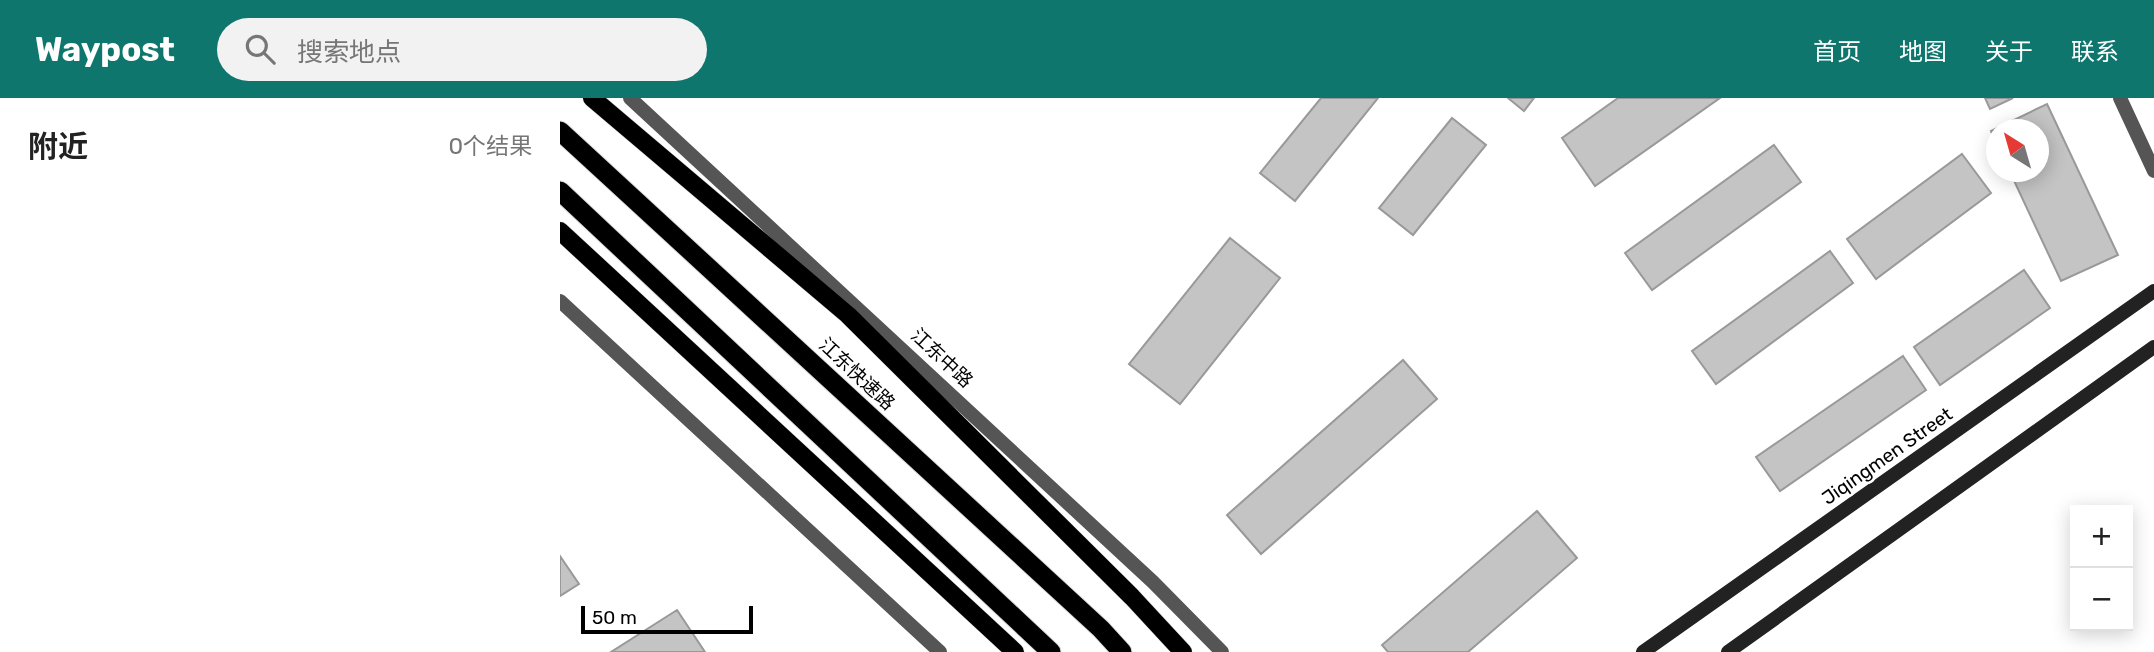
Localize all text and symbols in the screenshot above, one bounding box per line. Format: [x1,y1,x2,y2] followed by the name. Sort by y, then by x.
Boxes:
[217,18,707,81] search box
[35,30,175,69] text: Waypost
[241,30,279,68] icon: search
[297,37,401,68] text: 搜索地点
[1813,38,1861,66] text: 首页
[1899,38,1947,66] text: 地图
[1985,38,2033,66] text: 关于
[2071,38,2119,66] text: 联系
[1986,119,2049,182] north arrow
[28,129,88,165] text: 附近
[448,132,532,160] text: 0个结果
[906,324,978,392] street label: 江东中路
[814,333,900,415] street label: 江东快速路
[1817,402,1957,510] street label: Jiqingmen Street
[2070,505,2133,631] map controls
[2070,505,2133,568] button: +
[2070,568,2133,631] button: −
[581,603,752,635] scale bar
[592,606,637,629] text: 50 m

